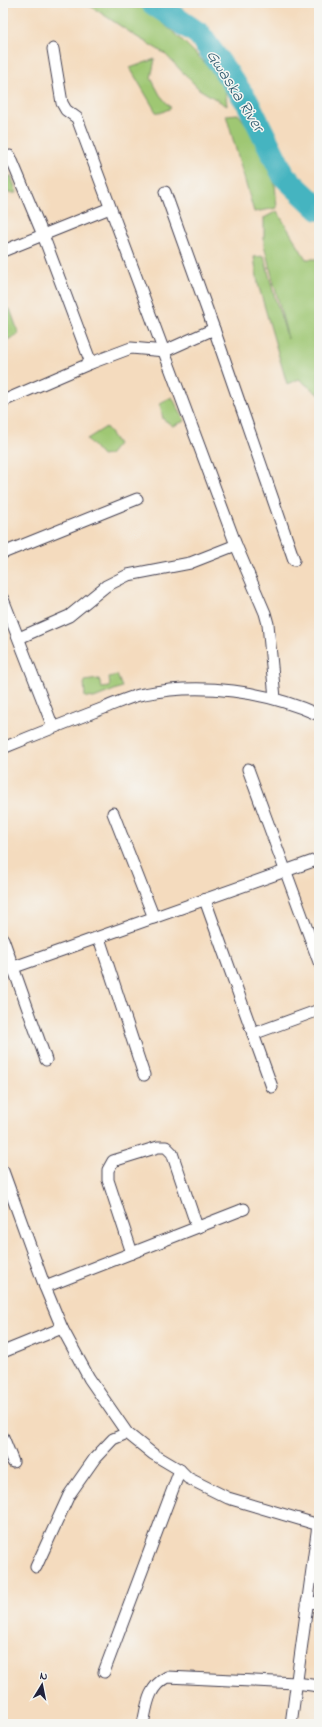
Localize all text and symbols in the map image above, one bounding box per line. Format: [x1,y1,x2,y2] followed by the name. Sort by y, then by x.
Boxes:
[200,45,272,139] water label: Gwaska River
[22,1665,62,1705] north arrow
[39,1668,49,1685] text: N

